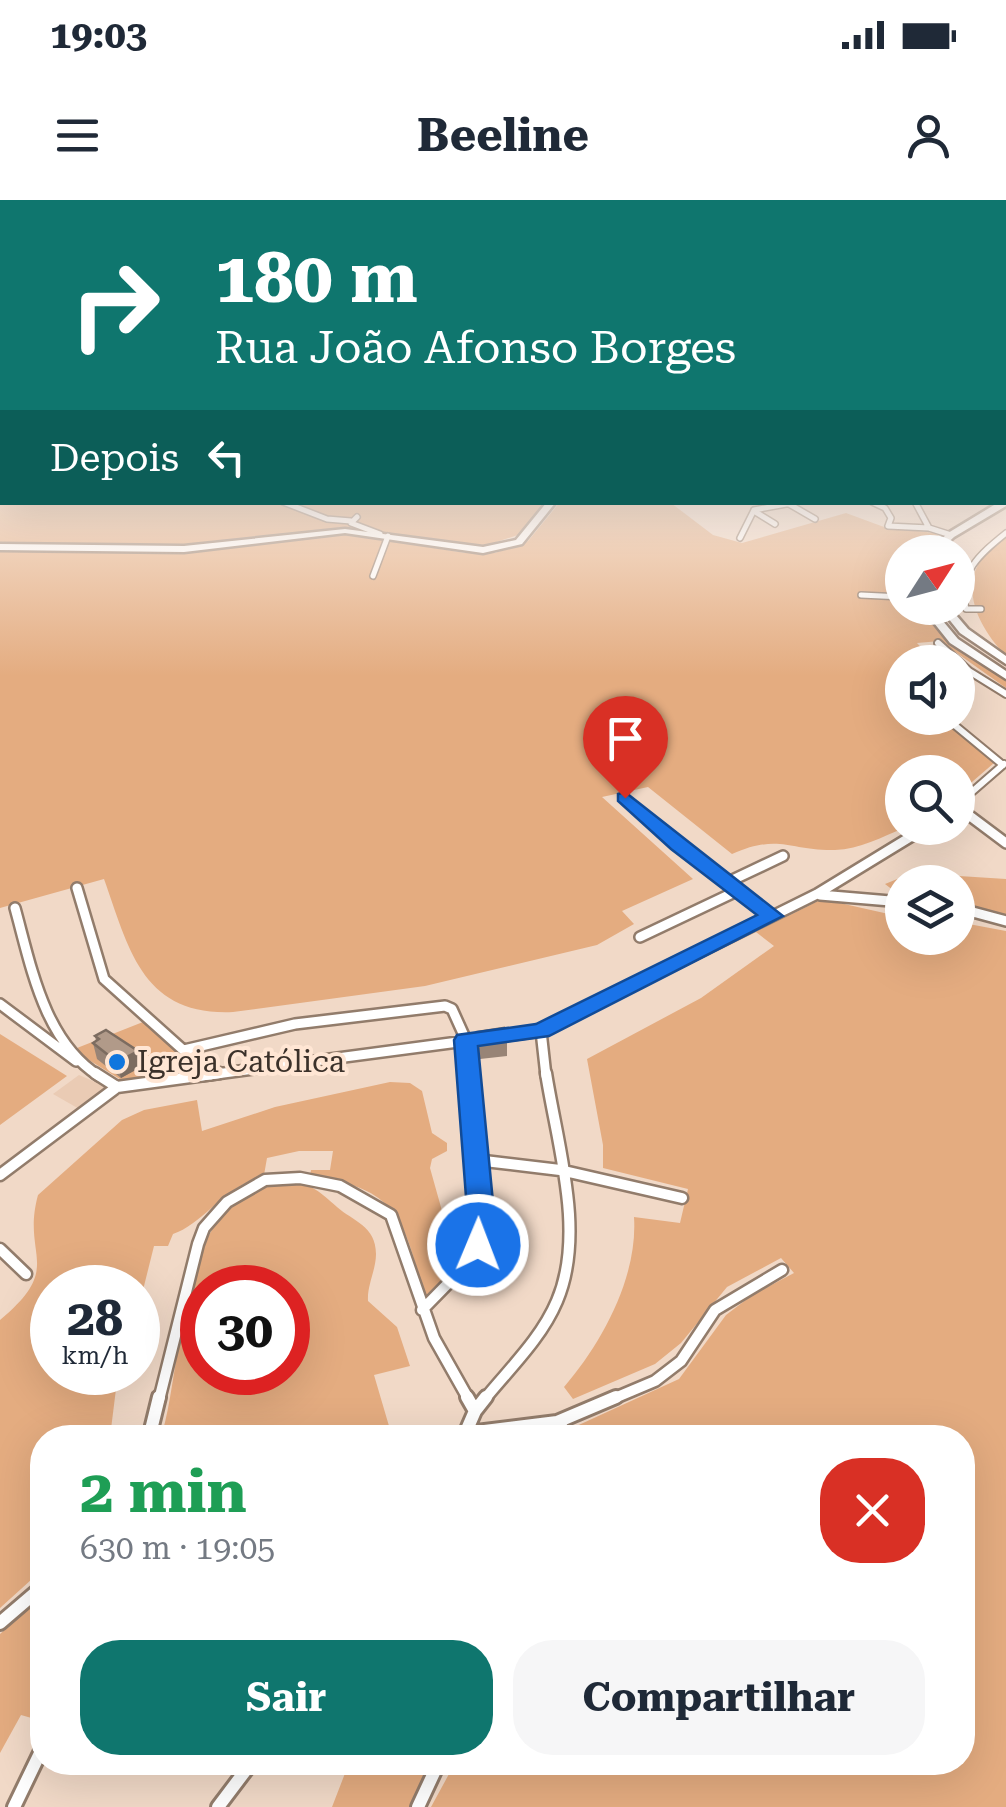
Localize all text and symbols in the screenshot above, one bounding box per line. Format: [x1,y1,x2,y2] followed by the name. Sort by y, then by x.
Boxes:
[50,13,147,57] text: 19:03
[50,108,105,163] icon: menu
[901,108,956,163] icon: person
[417,109,589,162] text: Beeline
[215,237,418,319] text: 180 m
[50,240,180,370] icon: right
[215,321,736,374] text: Rua João Afonso Borges
[199,430,254,485] icon: left
[50,436,179,480] text: Depois
[885,535,975,625] north arrow
[885,535,975,955] map controls
[885,645,975,735] button: sound
[583,696,668,799] pin
[598,711,653,766] icon: arrive
[885,755,975,845] button: search
[885,865,975,955] button: layers
[137,1044,345,1079] place label: Igreja Católica
[106,1051,128,1073] marker: Igreja Católica
[426,1193,530,1297] position arrow
[180,1265,310,1395] speed limit sign: 30
[67,1289,123,1347] text: 28
[62,1341,128,1370] text: km/h
[80,1456,247,1527] text: 2 min
[820,1458,925,1563] button: close
[80,1529,275,1567] text: 630 m · 19:05
[80,1640,493,1755] button: Sair
[513,1640,925,1755] button: Compartilhar

